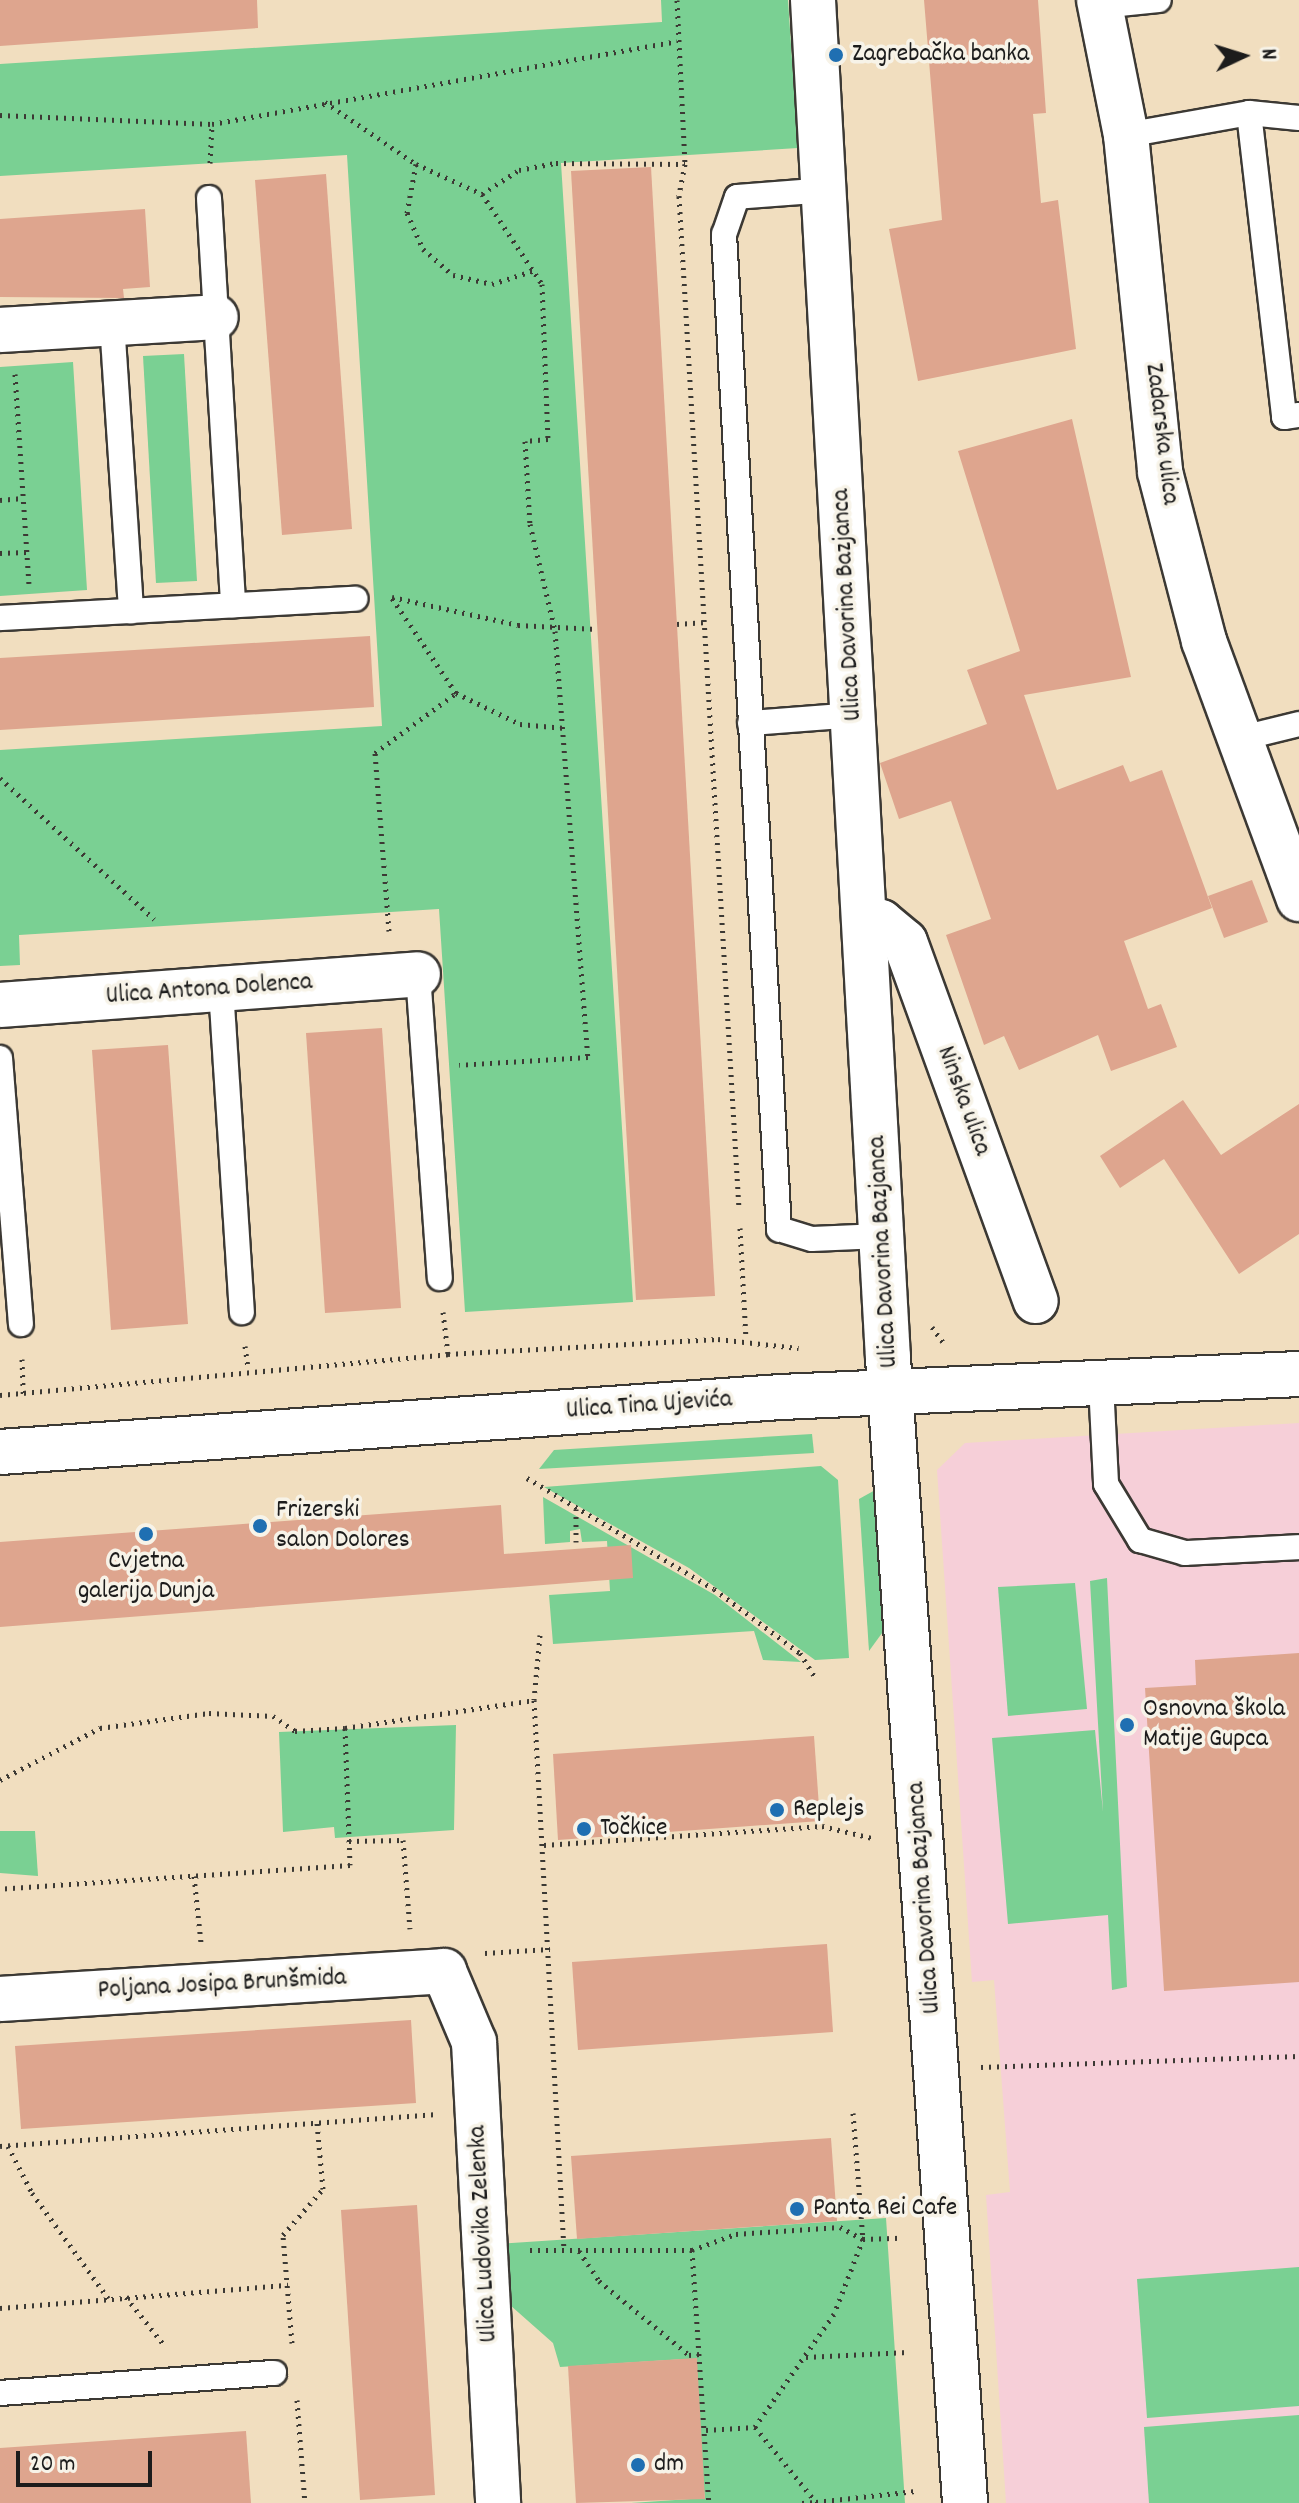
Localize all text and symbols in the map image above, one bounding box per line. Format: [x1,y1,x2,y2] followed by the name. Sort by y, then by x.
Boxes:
[1203,16,1283,96] north arrow
[852,39,1029,71] place label: Zagrebačka banka
[827,46,845,64] marker: Zagrebačka banka
[1252,48,1283,61] text: N
[1137,362,1185,506] street label: Zadarska ulica
[826,488,870,722] street label: Ulica Davorina Bazjanca
[105,967,313,1013] street label: Ulica Antona Dolenca
[929,1042,997,1160] street label: Ninska ulica
[862,1135,906,1369] street label: Ulica Davorina Bazjanca
[565,1385,733,1427] street label: Ulica Tina Ujevića
[276,1495,410,1556] place label: Frizerski salon Dolores
[251,1517,269,1535] marker: Frizerski salon Dolores
[137,1525,155,1543] marker: Cvjetna galerija Dunja
[78,1546,214,1608] place label: Cvjetna galerija Dunja
[1143,1694,1285,1756] place label: Osnovna škola Matije Gupca
[1118,1716,1136,1734] marker: Osnovna škola Matije Gupca
[901,1781,949,2015] street label: Ulica Davorina Bazjanca
[793,1794,864,1826] place label: Replejs
[768,1801,786,1819] marker: Replejs
[600,1813,667,1845] place label: Točkice
[575,1820,593,1838] marker: Točkice
[97,1963,347,2007] street label: Poljana Josipa Brunšmida
[463,2125,505,2343] street label: Ulica Ludovika Zelenka
[813,2193,957,2225] place label: Panta Rei Cafe
[788,2200,806,2218] marker: Panta Rei Cafe
[20,2435,156,2485] scale bar
[30,2448,76,2482] text: 20 m
[654,2449,684,2481] place label: dm
[629,2456,647,2474] marker: dm

